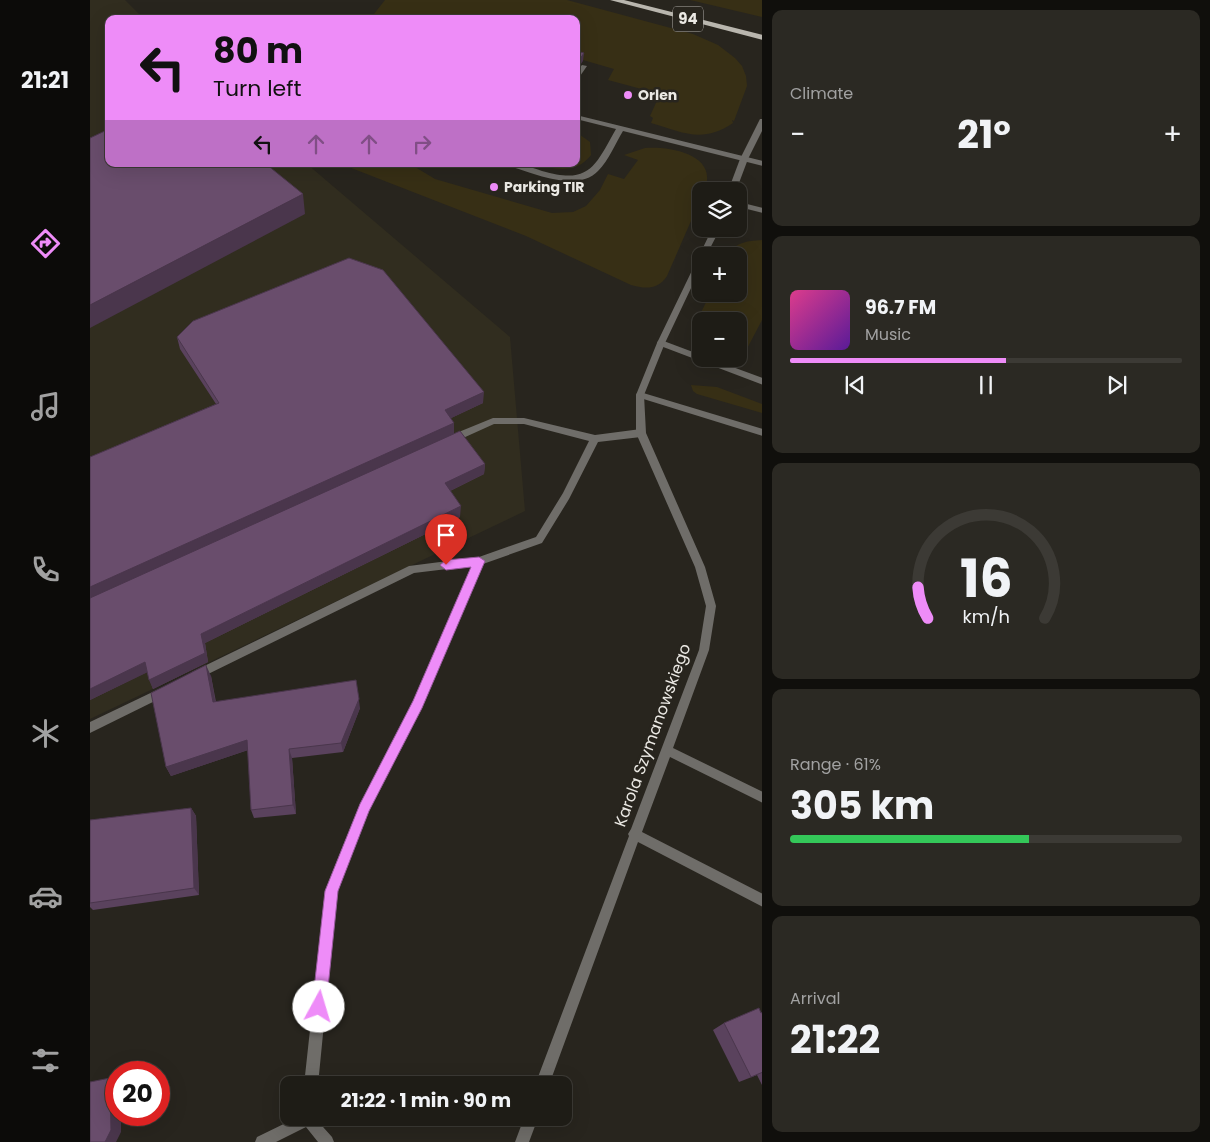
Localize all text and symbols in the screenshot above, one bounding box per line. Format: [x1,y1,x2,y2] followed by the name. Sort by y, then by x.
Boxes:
[673,6,703,32] road number: 94
[213,26,303,75] text: 80 m
[130,35,195,100] icon: left
[21,65,69,96] text: 21:21
[213,73,301,104] text: Turn left
[790,82,853,105] text: Climate
[638,85,677,105] place label: Orlen
[622,89,634,101] marker: Orlen
[957,108,1011,161] text: 21°
[790,115,805,154] text: −
[1163,115,1182,154] text: +
[249,130,277,158] icon: left
[302,130,330,158] icon: ahead
[355,130,383,158] icon: ahead
[408,130,436,158] icon: right
[504,177,584,197] place label: Parking TIR
[488,181,500,193] marker: Parking TIR
[692,182,747,367] map controls
[692,182,747,237] button: layers
[28,226,63,261] icon: directions
[692,247,747,302] button: +
[865,294,936,321] text: 96.7 FM
[692,312,747,367] button: −
[865,323,911,346] text: Music
[841,371,869,399] icon: previous
[972,371,1000,399] icon: pause
[1103,371,1131,399] icon: next
[28,389,63,424] icon: music
[425,514,467,565] pin
[432,521,460,549] icon: arrive
[960,542,1012,615] text: 16
[28,552,63,587] icon: phone
[962,604,1010,629] text: km/h
[609,640,696,830] street label: Karola Szymanowskiego
[28,716,63,751] icon: climate
[790,753,881,776] text: Range · 61%
[790,779,934,832] text: 305 km
[28,879,63,914] icon: car
[292,980,344,1032] position arrow
[790,987,840,1010] text: Arrival
[790,1013,880,1066] text: 21:22
[28,1043,63,1078] icon: filters
[105,1061,170,1126] speed limit sign: 20
[341,1087,511,1114] text: 21:22 · 1 min · 90 m

